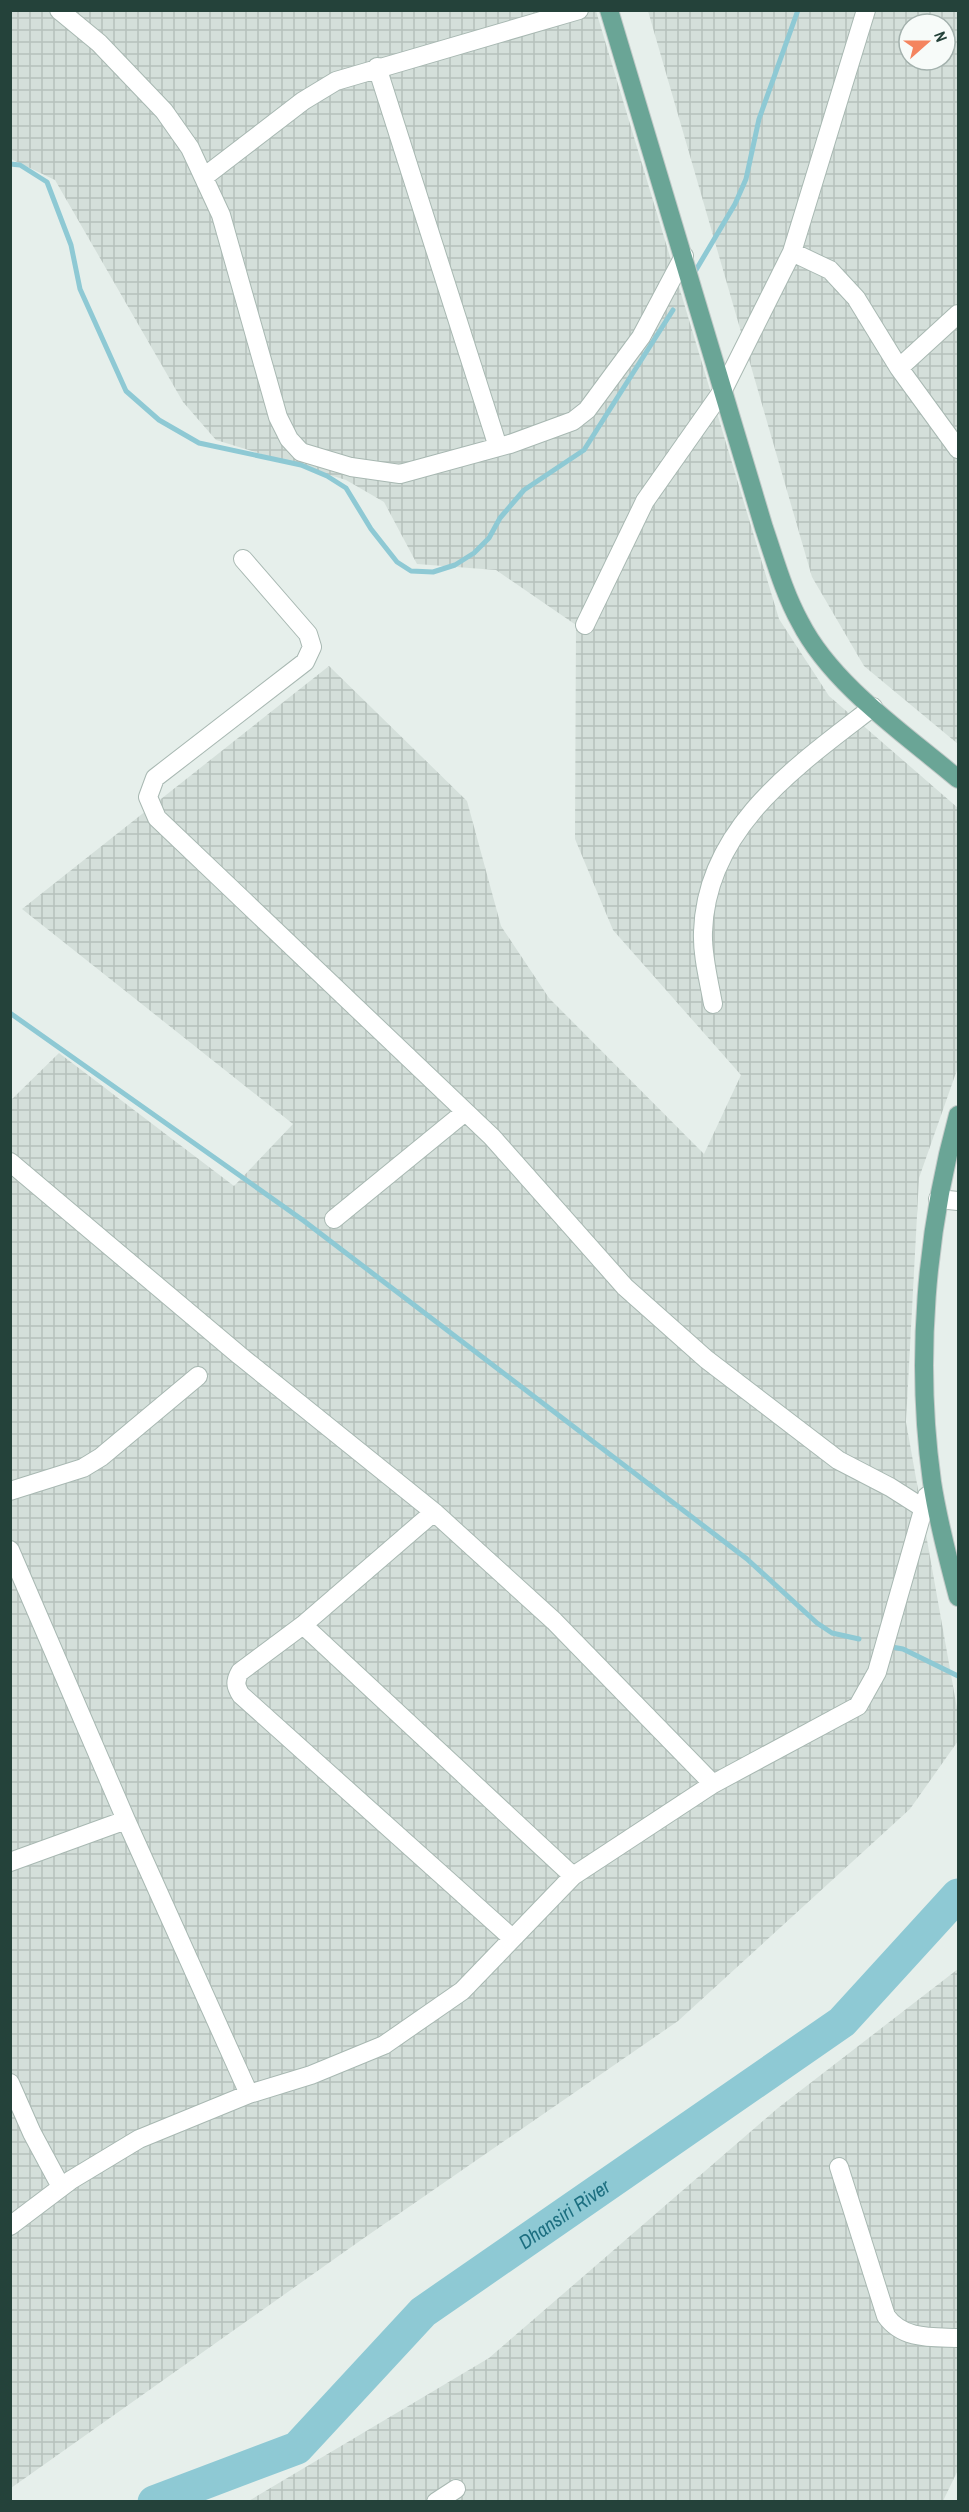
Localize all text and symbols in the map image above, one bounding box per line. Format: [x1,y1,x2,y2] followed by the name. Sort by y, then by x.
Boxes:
[897,12,957,72] north arrow
[929,28,953,45] text: N
[513,2172,616,2255] water label: Dhansiri River

